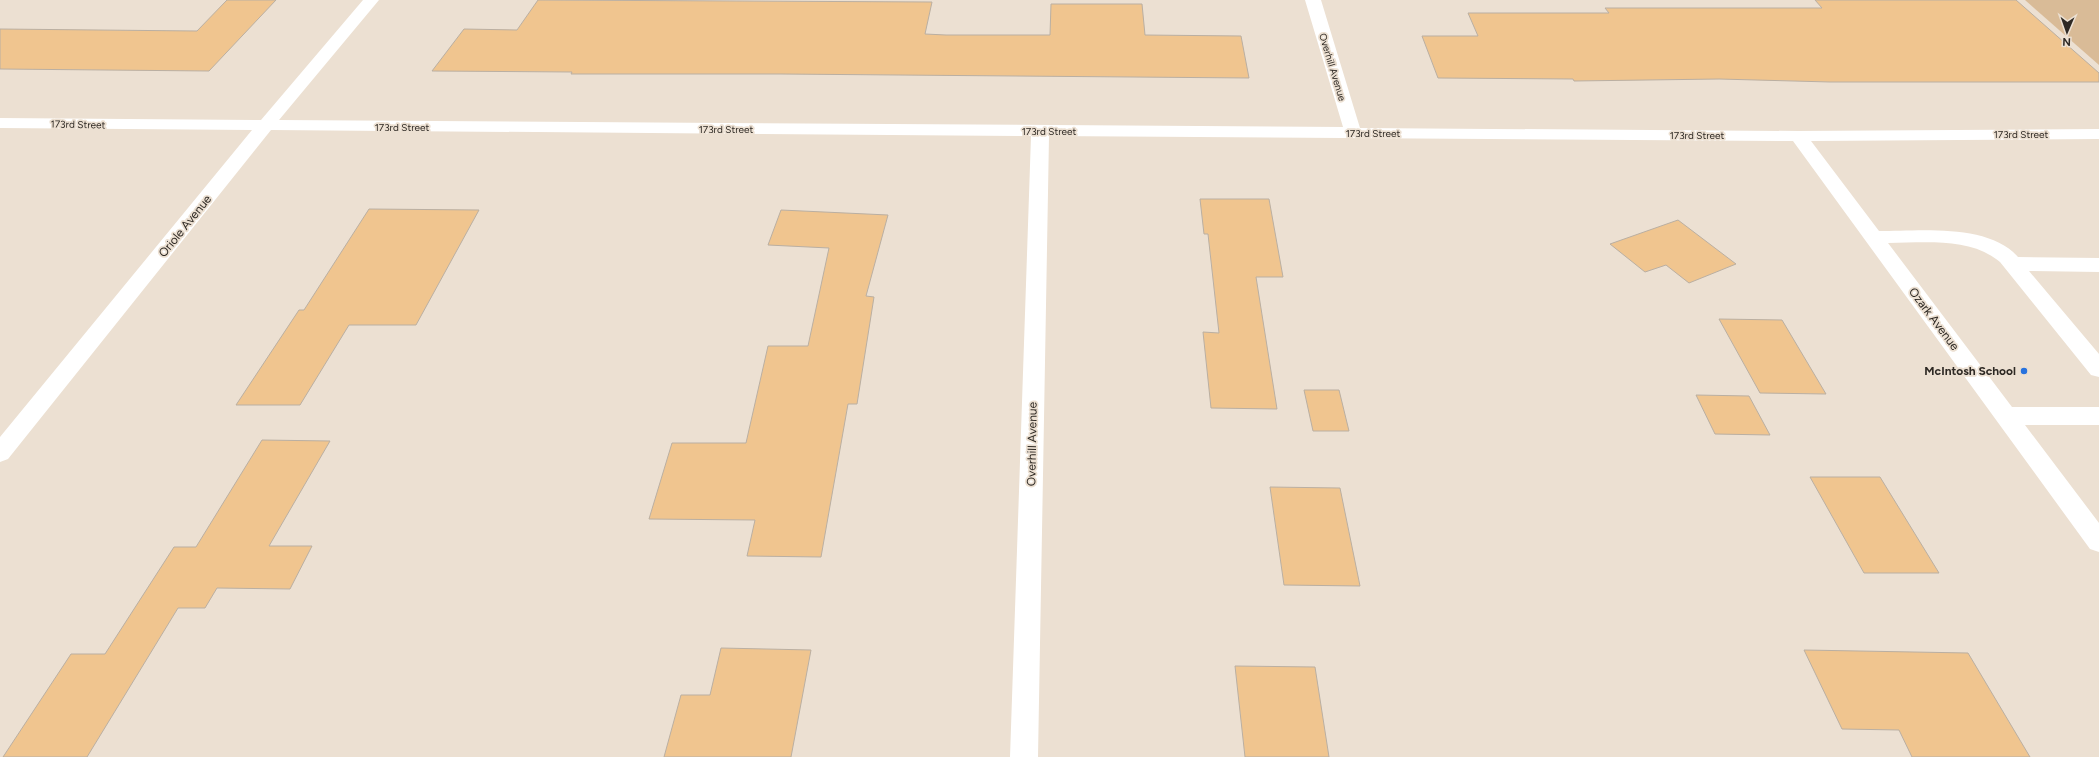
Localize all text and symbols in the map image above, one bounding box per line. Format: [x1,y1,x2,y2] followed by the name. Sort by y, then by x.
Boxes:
[2047,12,2087,52] north arrow
[1316,32,1349,103] street label: Overhill Avenue
[2062,35,2071,48] text: N
[51,118,106,131] street label: 173rd Street
[375,121,430,134] street label: 173rd Street
[699,123,754,136] street label: 173rd Street
[1022,125,1077,138] street label: 173rd Street
[1346,127,1401,140] street label: 173rd Street
[1994,128,2049,141] street label: 173rd Street
[1670,129,1725,142] street label: 173rd Street
[156,192,215,260] street label: Oriole Avenue
[1906,285,1962,353] street label: Ozark Avenue
[1924,364,2016,378] place label: McIntosh School
[2019,366,2029,376] marker: McIntosh School
[1024,401,1040,486] street label: Overhill Avenue

